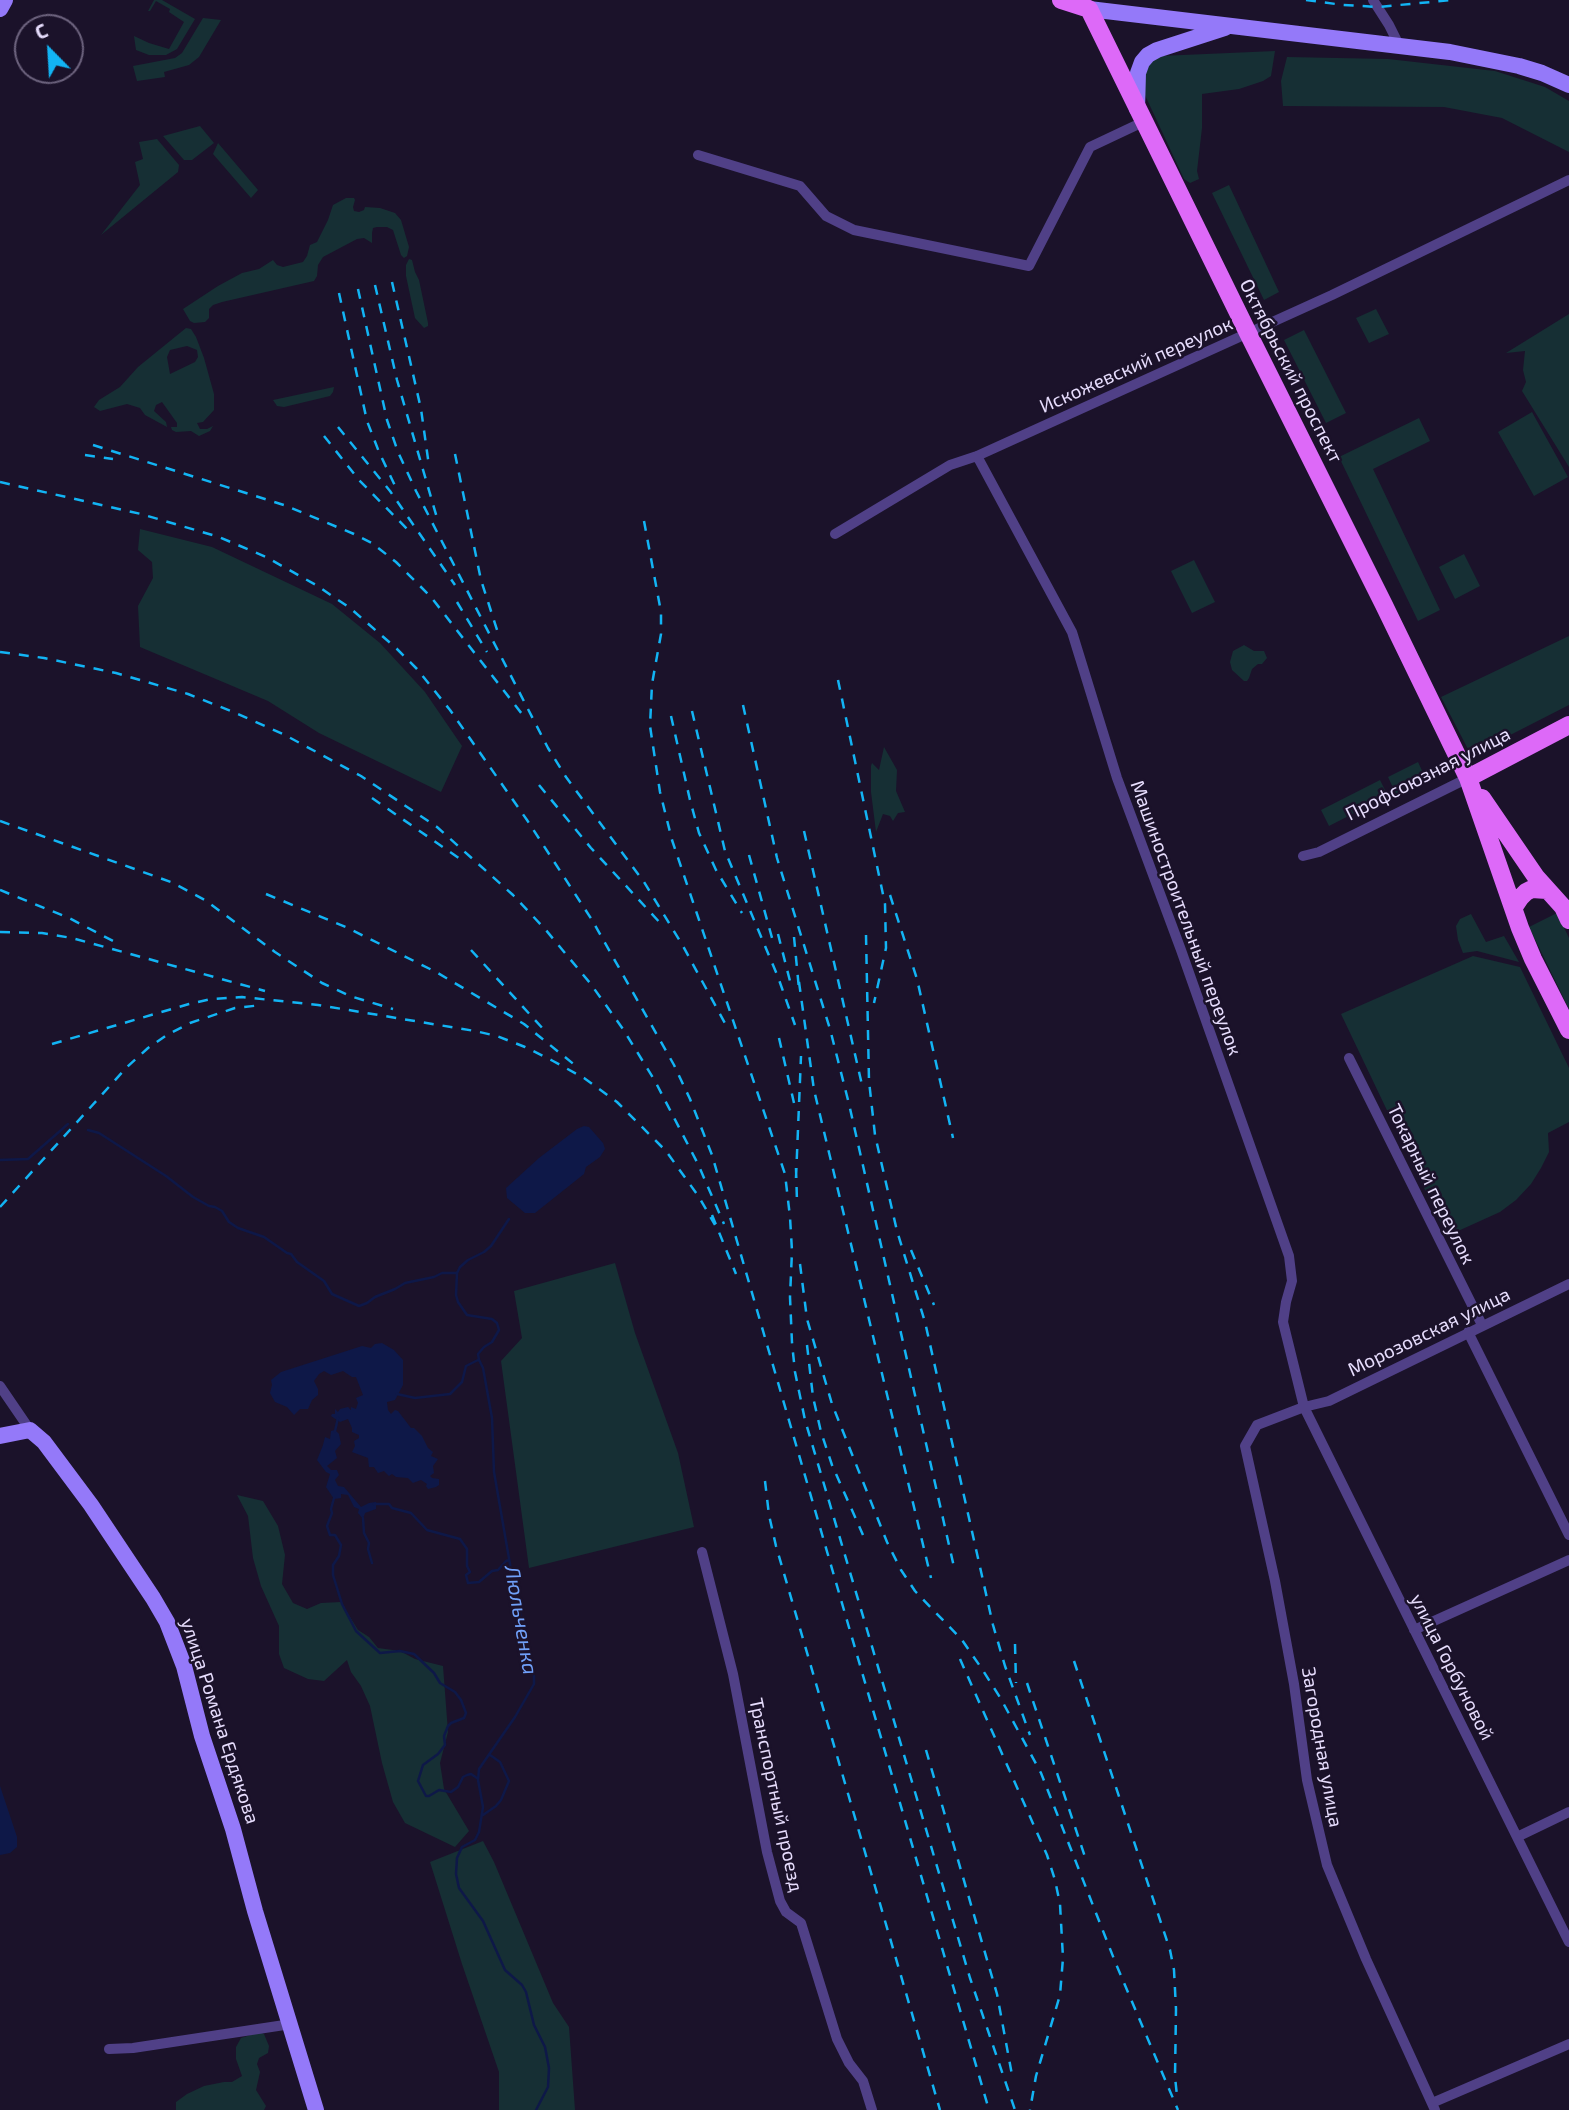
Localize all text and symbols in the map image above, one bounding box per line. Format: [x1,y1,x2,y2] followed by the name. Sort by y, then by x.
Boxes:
[14,14,84,84] north arrow
[31,18,51,44] text: С
[1235,275,1347,467] street label: Октябрьский проспект
[1036,312,1236,418] street label: Искожевский переулок
[1342,723,1514,825] street label: Профсоюзная улица
[1126,777,1246,1059] street label: Машиностроительный переулок
[1382,1100,1480,1268] street label: Токарный переулок
[1344,1283,1514,1381] street label: Морозовская улица
[499,1563,543,1677] water label: Люльченка
[1405,1590,1499,1744] street label: улица Горбуновой
[176,1615,264,1827] street label: улица Романа Ердякова
[1297,1665,1347,1829] street label: Загородная улица
[744,1696,808,1894] street label: Транспортный проезд

